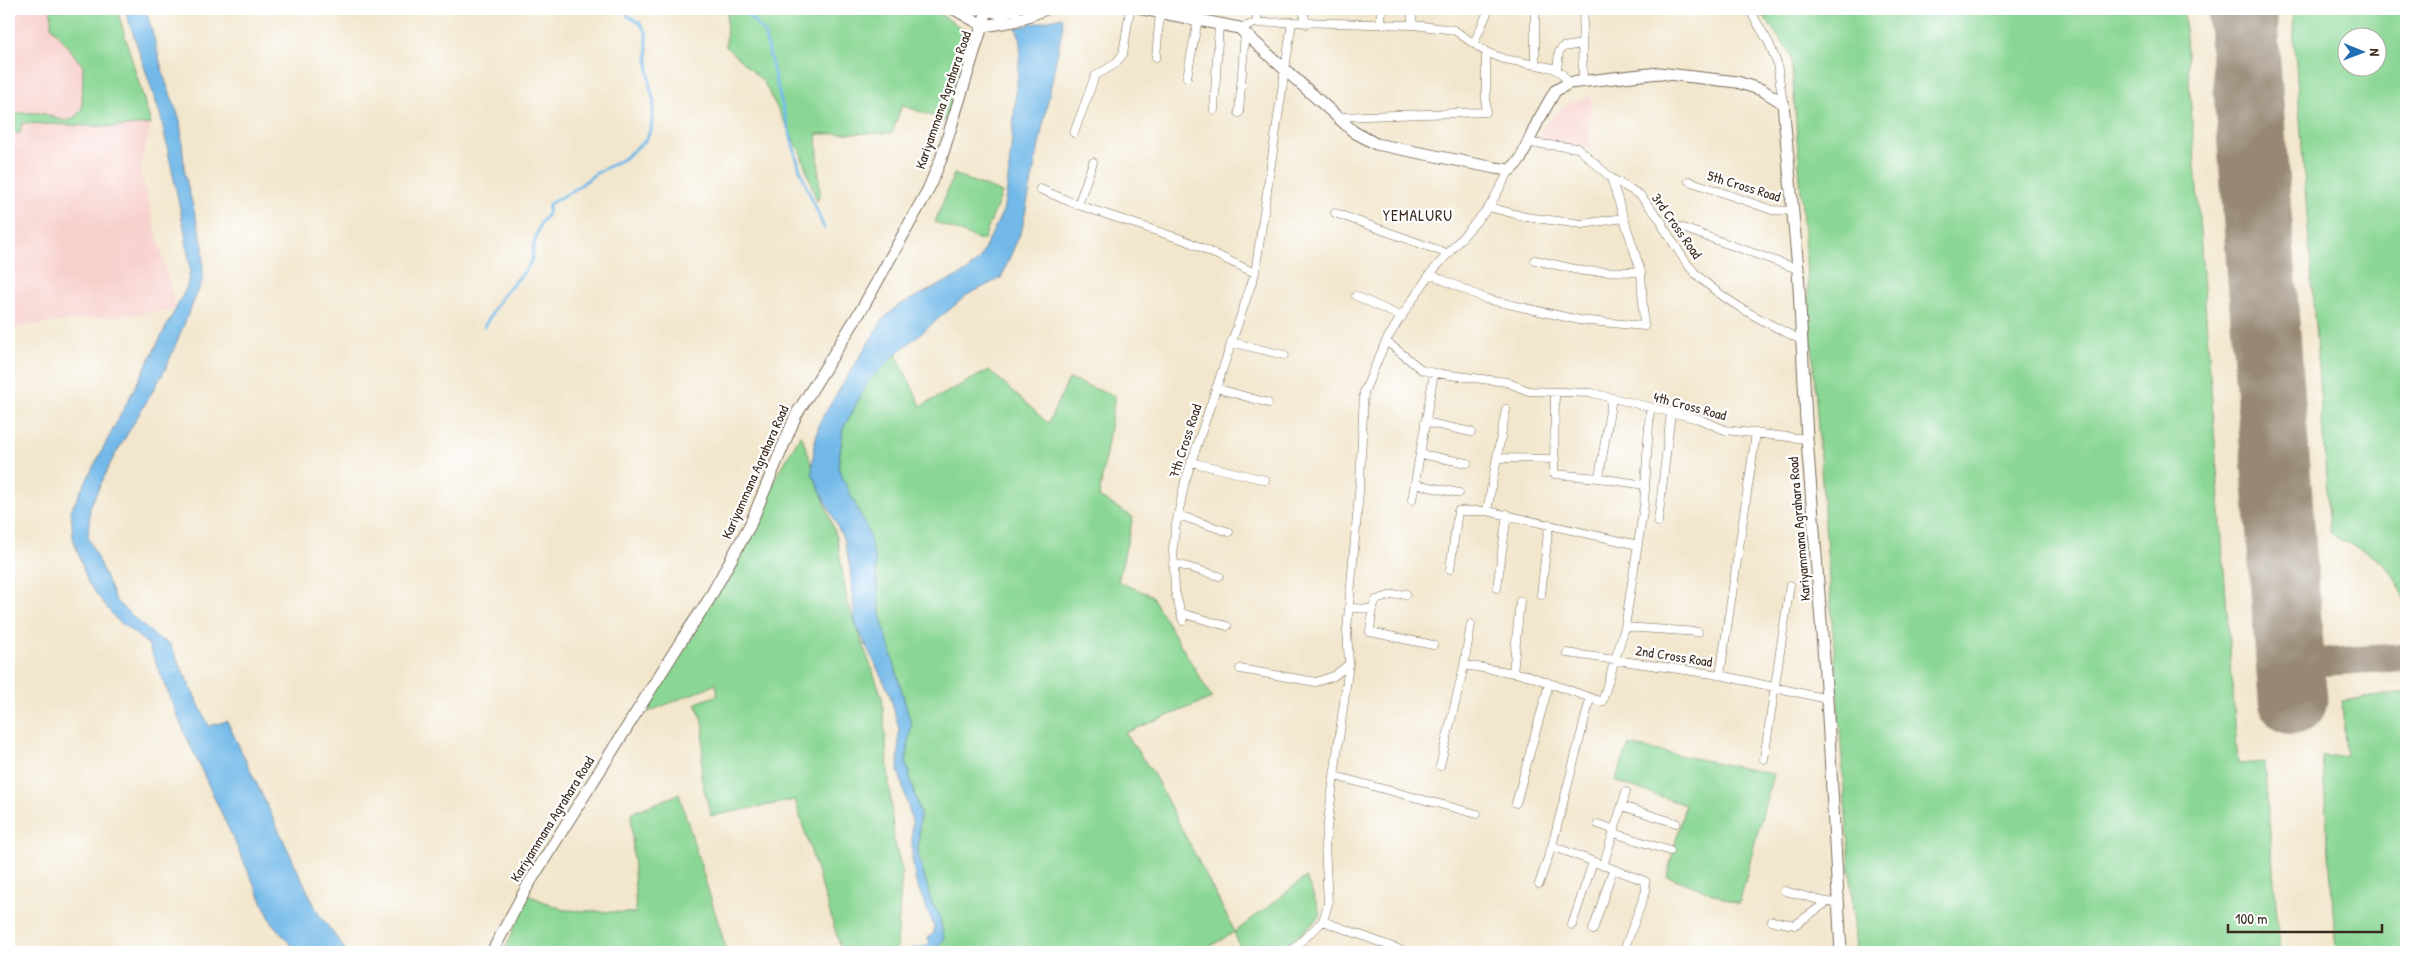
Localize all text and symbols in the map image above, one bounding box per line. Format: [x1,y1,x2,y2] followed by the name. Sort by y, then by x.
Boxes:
[910,28,976,172] street label: Kariyammana Agrahara Road
[2338,28,2388,78] north arrow
[2366,48,2385,57] text: N
[1705,165,1784,206] street label: 5th Cross Road
[1648,189,1707,263] street label: 3rd Cross Road
[1383,204,1453,226] district label: YEMALURU
[1652,387,1729,425] street label: 4th Cross Road
[716,401,794,542] street label: Kariyammana Agrahara Road
[1164,401,1206,480] street label: 7th Cross Road
[1783,456,1815,602] street label: Kariyammana Agrahara Road
[1634,640,1714,671] street label: 2nd Cross Road
[505,752,599,886] street label: Kariyammana Agrahara Road
[2228,901,2381,933] scale bar
[2235,908,2268,929] text: 100 m

